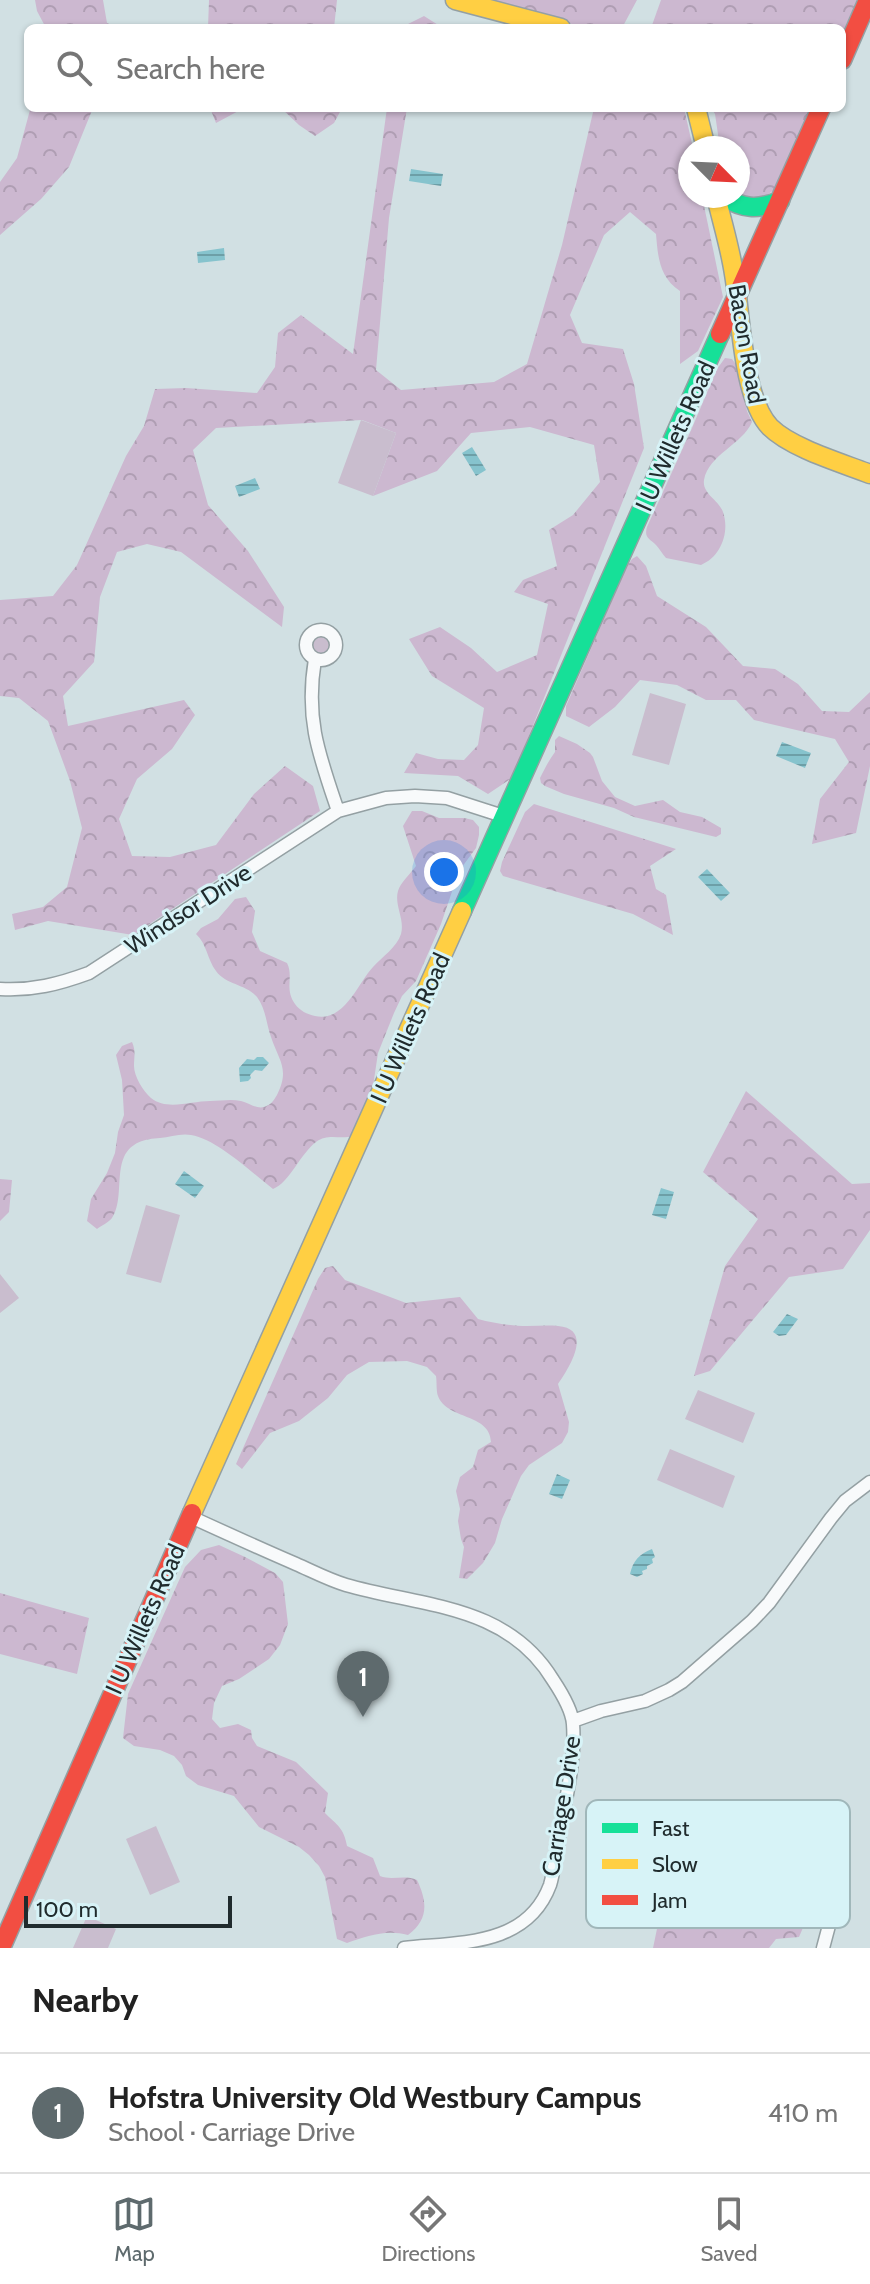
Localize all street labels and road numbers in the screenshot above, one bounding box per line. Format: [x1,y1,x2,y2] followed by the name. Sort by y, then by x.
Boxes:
[722,282,772,406] street label: Bacon Road
[629,357,721,515] street label: I U Willets Road
[120,858,256,960] street label: Windsor Drive
[364,949,456,1107] street label: I U Willets Road
[99,1540,191,1698] street label: I U Willets Road
[536,1734,586,1878] street label: Carriage Drive

